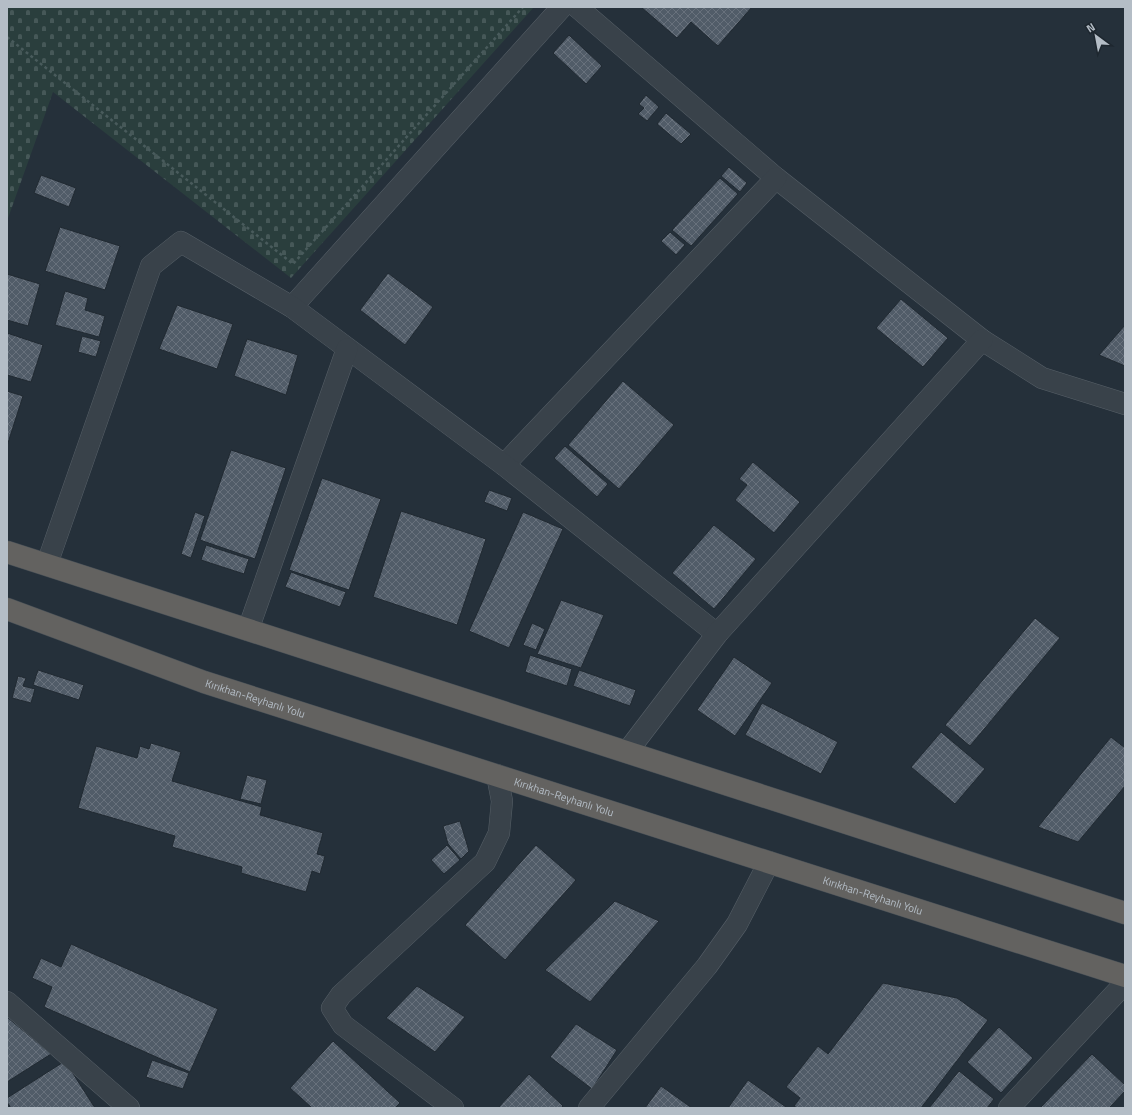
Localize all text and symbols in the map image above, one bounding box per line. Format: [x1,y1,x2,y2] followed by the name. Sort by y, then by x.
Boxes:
[1076,16,1116,56] north arrow
[1083,19,1098,36] text: N
[203,675,307,722] street label: Kırıkhan-Reyhanlı Yolu
[512,773,616,820] street label: Kırıkhan-Reyhanlı Yolu
[821,872,925,919] street label: Kırıkhan-Reyhanlı Yolu

